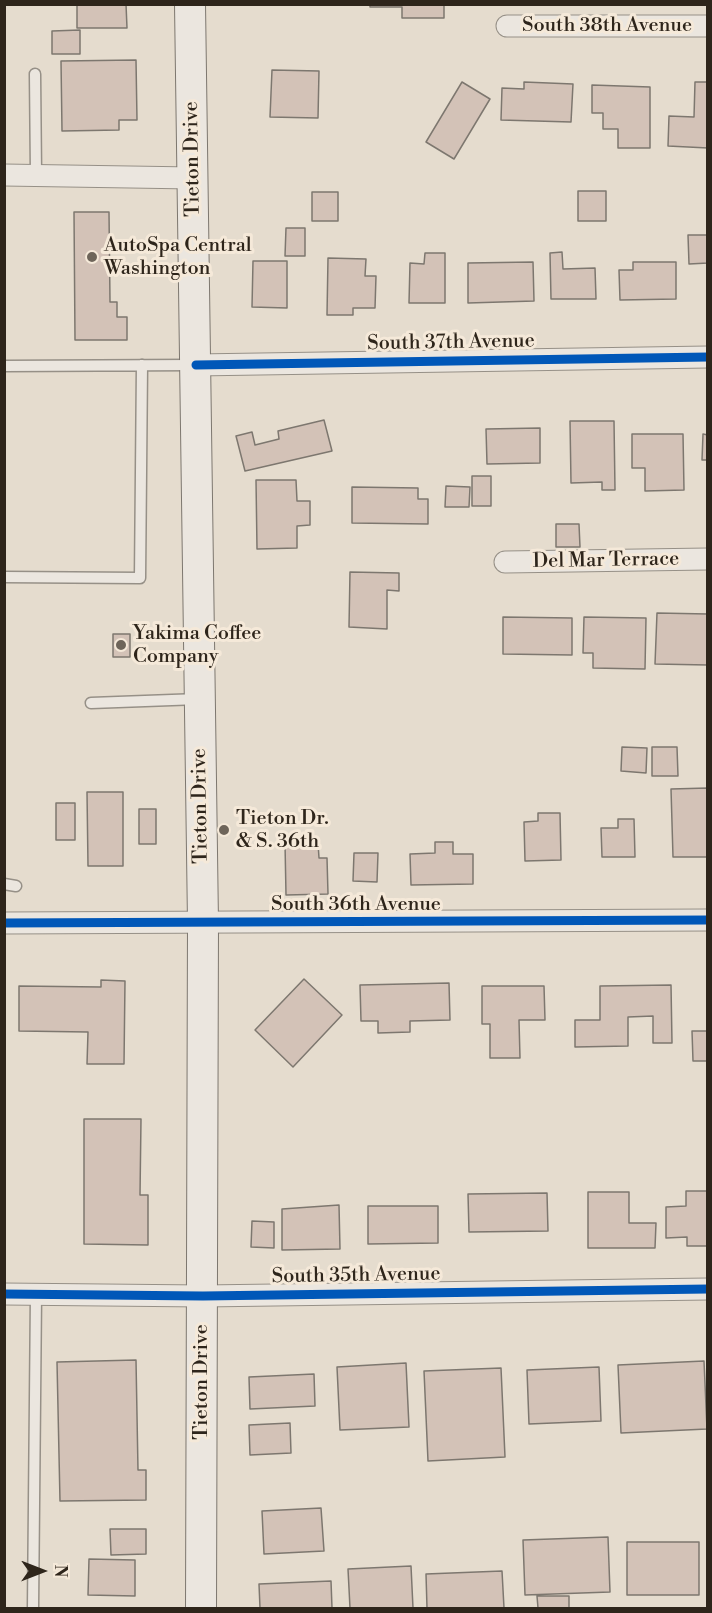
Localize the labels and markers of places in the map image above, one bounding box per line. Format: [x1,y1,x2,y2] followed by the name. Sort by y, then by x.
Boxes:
[104,234,252,281] place label: AutoSpa Central Washington
[85,250,99,264] marker: AutoSpa Central Washington
[133,622,261,669] place label: Yakima Coffee Company
[114,638,128,652] marker: Yakima Coffee Company
[236,807,329,854] place label: Tieton Dr. & S. 36th
[217,823,231,837] marker: Tieton Dr. & S. 36th

